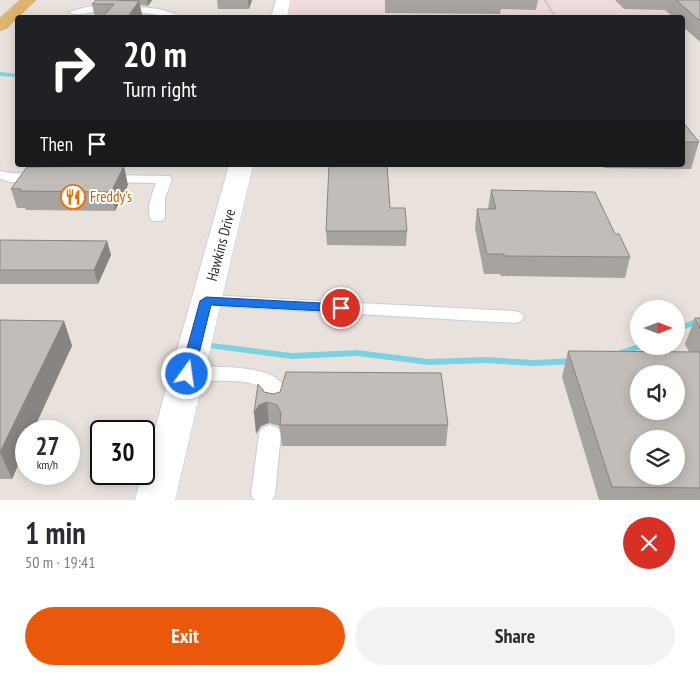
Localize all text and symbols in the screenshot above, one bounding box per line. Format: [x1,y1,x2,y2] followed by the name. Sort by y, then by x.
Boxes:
[123,31,187,77] text: 20 m
[40,35,105,100] icon: right
[123,75,197,103] text: Turn right
[83,130,111,158] icon: arrive
[40,132,73,156] text: Then
[60,184,86,210] restaurant icon: Freddy's
[90,187,132,206] place label: Freddy's
[202,207,239,283] street label: Hawkins Drive
[320,287,362,329] pin
[327,294,355,322] icon: arrive
[630,300,685,355] north arrow
[630,300,685,485] map controls
[160,347,212,399] position arrow
[630,365,685,420] button: sound
[90,420,155,485] speed limit sign: 30
[36,430,59,462] text: 27
[630,430,685,485] button: layers
[37,457,58,472] text: km/h
[25,513,86,552] text: 1 min
[623,517,675,569] button: close
[25,552,96,572] text: 50 m · 19:41
[25,607,345,665] button: Exit
[355,607,675,665] button: Share

